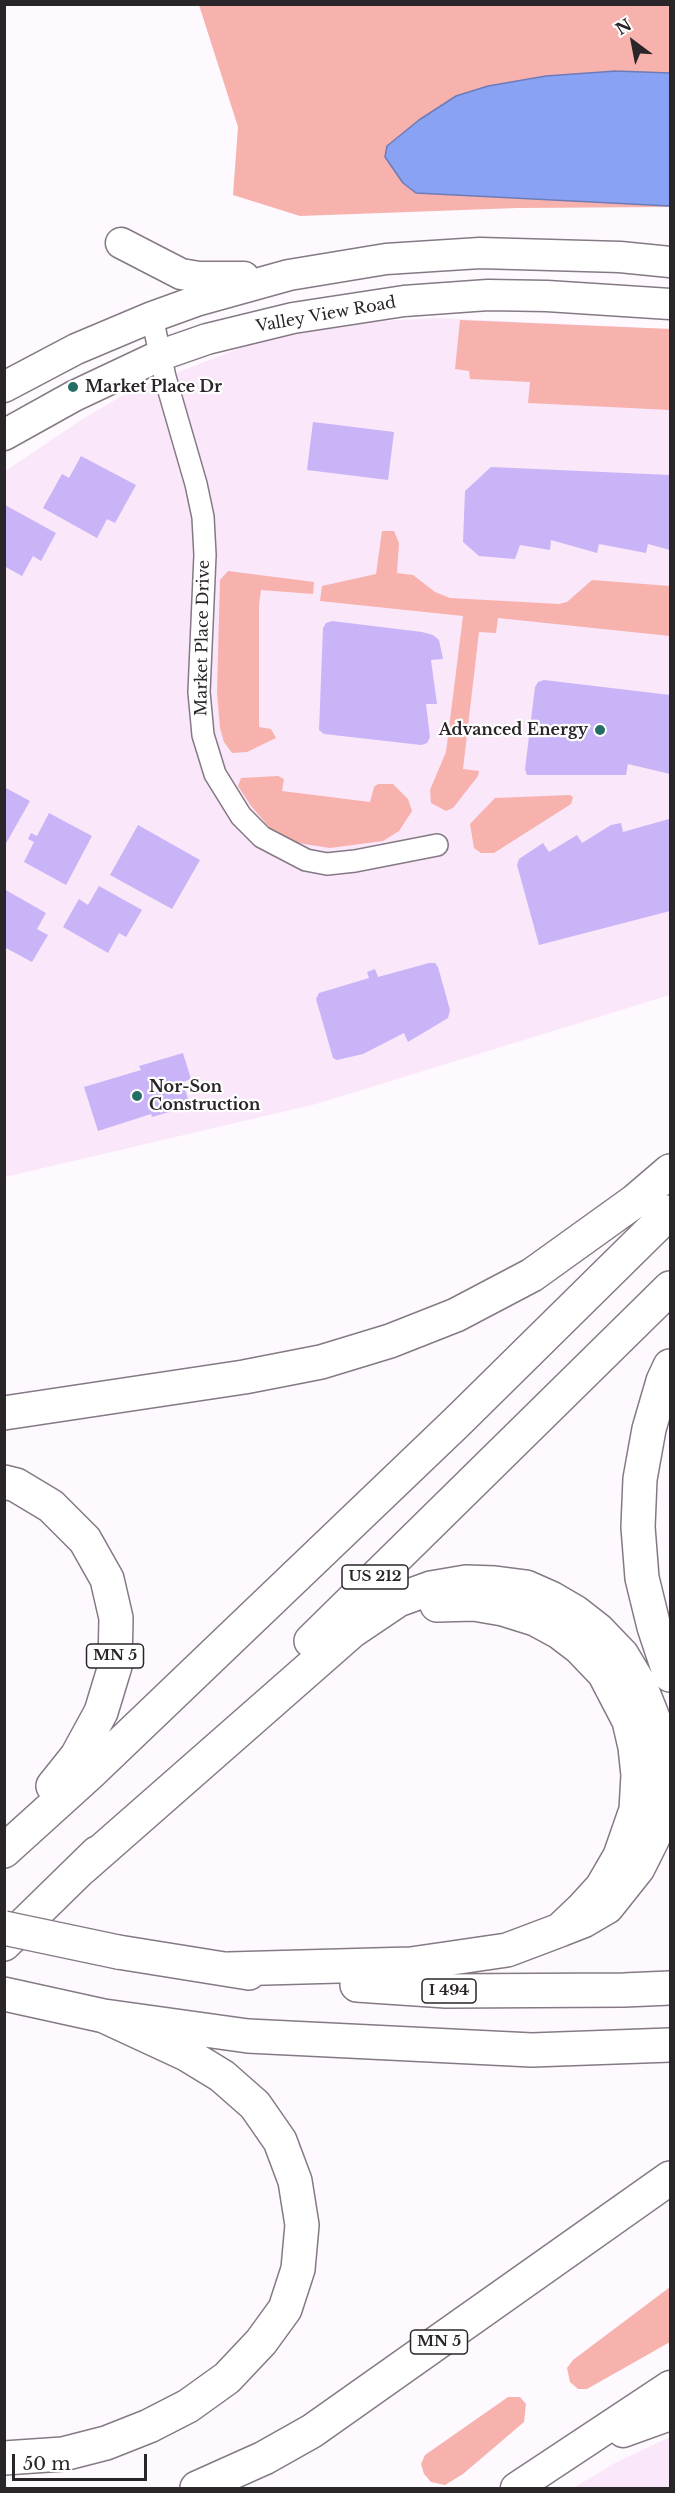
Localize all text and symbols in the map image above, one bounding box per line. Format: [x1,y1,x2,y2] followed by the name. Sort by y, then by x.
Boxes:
[603,12,663,72] north arrow
[612,14,635,39] text: N
[255,293,397,337] street label: Valley View Road
[85,377,222,397] place label: Market Place Dr
[66,380,80,394] marker: Market Place Dr
[192,560,214,716] street label: Market Place Drive
[439,720,588,740] place label: Advanced Energy
[593,723,607,737] marker: Advanced Energy
[149,1077,260,1115] place label: Nor-Son Construction
[130,1089,144,1103] marker: Nor-Son Construction
[342,1565,408,1589] road number: US 212
[86,1644,144,1668] road number: MN 5
[422,1979,476,2003] road number: I 494
[410,2330,468,2354] road number: MN 5
[15,2442,150,2480] scale bar
[23,2453,71,2475] text: 50 m

